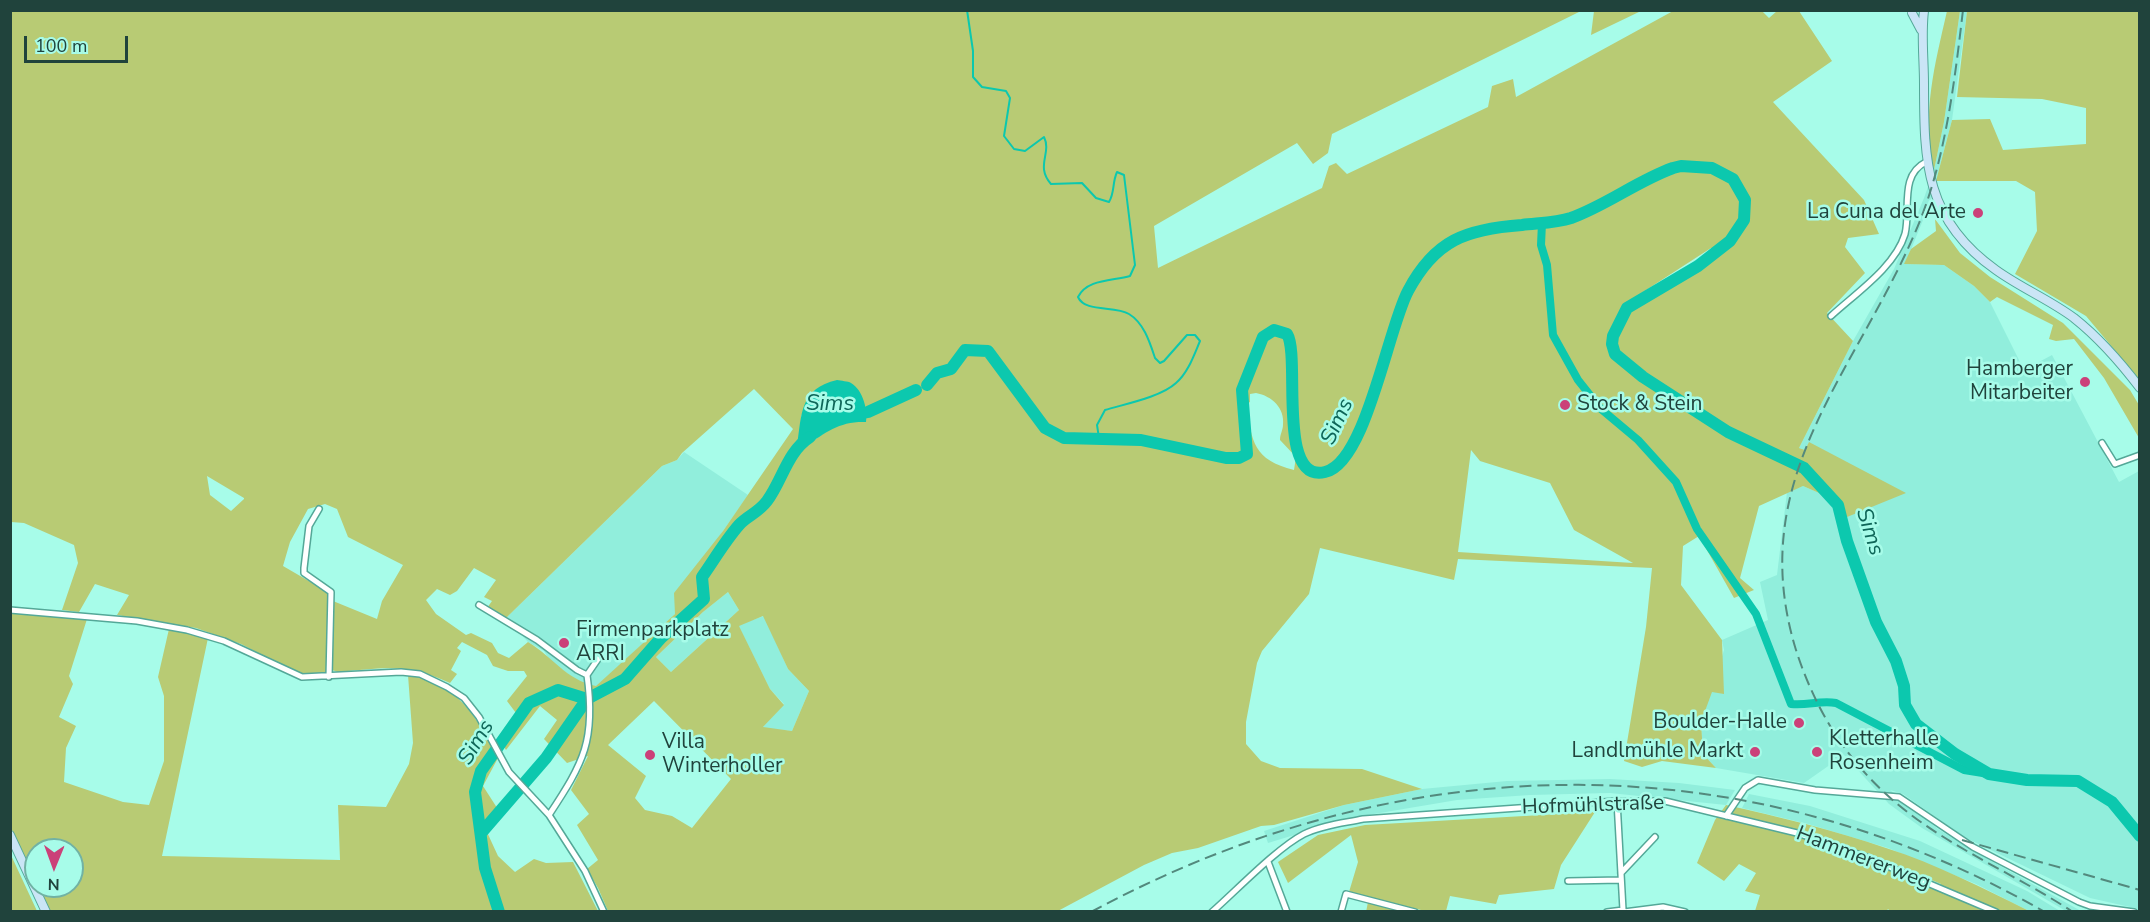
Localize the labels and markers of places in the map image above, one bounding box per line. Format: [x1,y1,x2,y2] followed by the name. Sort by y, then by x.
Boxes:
[1807,200,1966,226] place label: La Cuna del Arte
[1971,206,1985,220] marker: La Cuna del Arte
[1966,357,2073,407] place label: Hamberger Mitarbeiter
[2078,375,2092,389] marker: Hamberger Mitarbeiter
[1577,392,1702,418] place label: Stock & Stein
[1558,398,1572,412] marker: Stock & Stein
[576,618,729,668] place label: Firmenparkplatz ARRI
[557,636,571,650] marker: Firmenparkplatz ARRI
[1653,710,1787,736] place label: Boulder-Halle
[1792,716,1806,730] marker: Boulder-Halle
[1829,727,1939,777] place label: Kletterhalle Rosenheim
[662,730,782,780] place label: Villa Winterholler
[1572,739,1743,765] place label: Landlmühle Markt
[1748,745,1762,759] marker: Landlmühle Markt
[1810,745,1824,759] marker: Kletterhalle Rosenheim
[643,748,657,762] marker: Villa Winterholler

